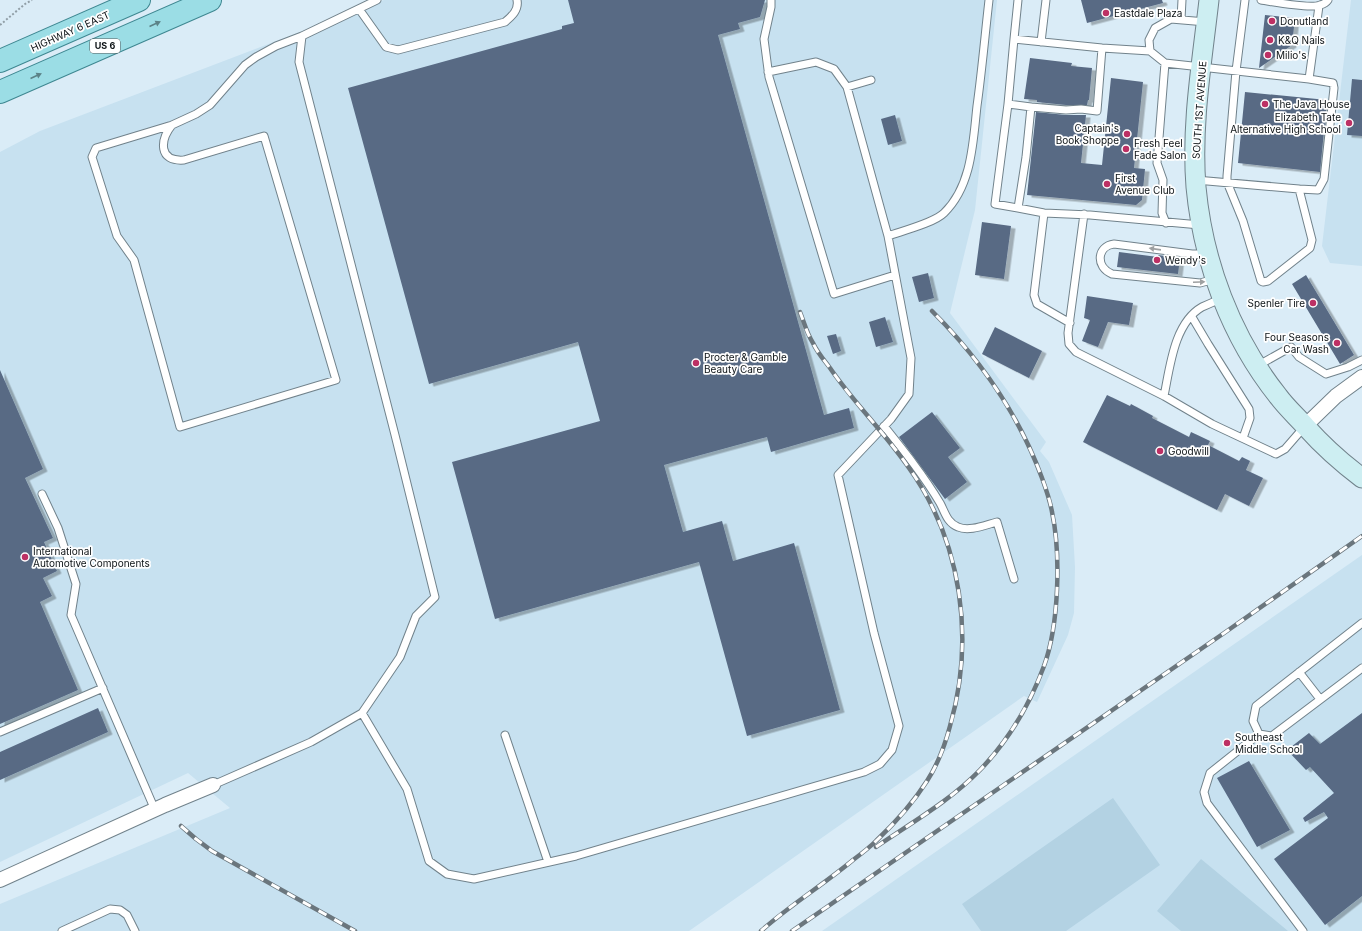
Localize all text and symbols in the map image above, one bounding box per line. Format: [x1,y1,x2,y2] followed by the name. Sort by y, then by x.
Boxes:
[1114,7,1182,19] place label: Eastdale Plaza
[29,8,111,54] street label: HIGHWAY 6 EAST
[1101,8,1111,18] marker: Eastdale Plaza
[1280,15,1328,27] place label: Donutland
[1267,16,1277,26] marker: Donutland
[149,21,160,27] one-way arrow
[1278,34,1325,46] place label: K&Q Nails
[1265,35,1275,45] marker: K&Q Nails
[90,39,120,53] road number: US 6
[1276,49,1306,61] place label: Milio's
[1263,50,1273,60] marker: Milio's
[1190,61,1208,159] street label: SOUTH 1ST AVENUE
[30,73,42,79] one-way arrow
[1273,98,1350,110] place label: The Java House
[1260,99,1270,109] marker: The Java House
[1230,111,1341,135] place label: Elizabeth Tate Alternative High School
[1344,118,1354,128] marker: Elizabeth Tate Alternative High School
[1056,122,1119,146] place label: Captain's Book Shoppe
[1122,129,1132,139] marker: Captain's Book Shoppe
[1134,137,1186,161] place label: Fresh Feel Fade Salon
[1121,144,1131,154] marker: Fresh Feel Fade Salon
[1115,172,1175,196] place label: First Avenue Club
[1102,179,1112,189] marker: First Avenue Club
[1148,246,1161,252] one-way arrow
[1165,254,1206,266] place label: Wendy's
[1152,255,1162,265] marker: Wendy's
[1192,279,1205,285] one-way arrow
[1248,297,1305,309] place label: Spenler Tire
[1308,298,1318,308] marker: Spenler Tire
[1265,331,1329,355] place label: Four Seasons Car Wash
[1332,338,1342,348] marker: Four Seasons Car Wash
[704,351,787,375] place label: Procter & Gamble Beauty Care
[691,358,701,368] marker: Procter & Gamble Beauty Care
[1168,445,1209,457] place label: Goodwill
[1155,446,1165,456] marker: Goodwill
[33,545,150,569] place label: International Automotive Components
[20,552,30,562] marker: International Automotive Components
[1235,731,1302,755] place label: Southeast Middle School
[1222,738,1232,748] marker: Southeast Middle School

